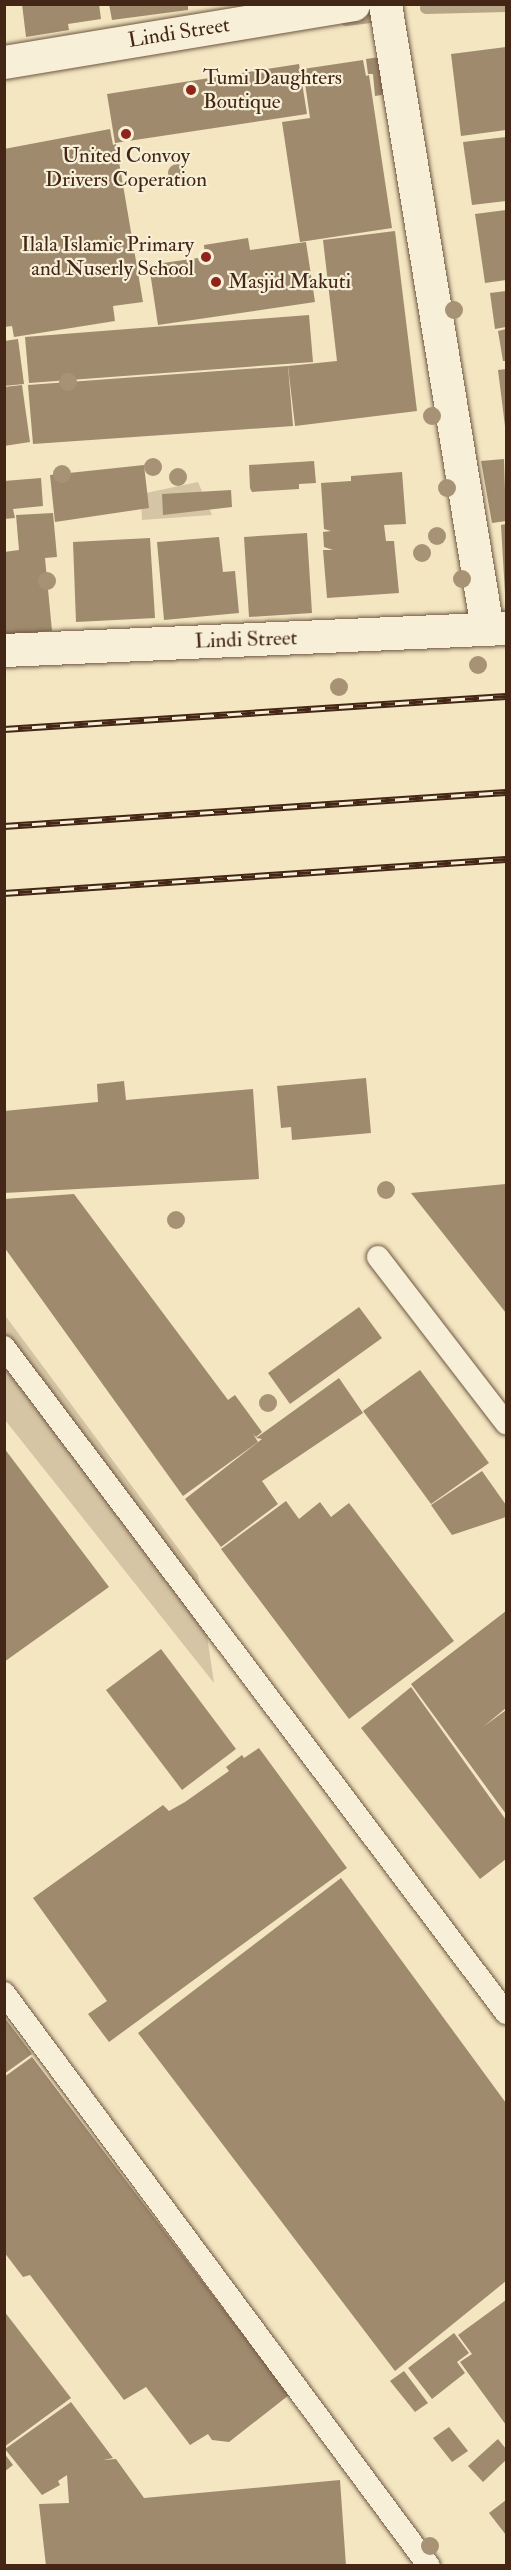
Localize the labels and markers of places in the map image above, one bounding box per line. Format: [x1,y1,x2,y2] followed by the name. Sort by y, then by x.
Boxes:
[203,65,342,115] place label: Tumi Daughters Boutique
[184,83,198,97] marker: Tumi Daughters Boutique
[119,127,133,141] marker: United Convoy Drivers Coperation
[45,143,207,193] place label: United Convoy Drivers Coperation
[21,232,194,282] place label: Ilala Islamic Primary and Nuserly School
[199,250,213,264] marker: Ilala Islamic Primary and Nuserly School
[228,269,351,295] place label: Masjid Makuti
[209,275,223,289] marker: Masjid Makuti

